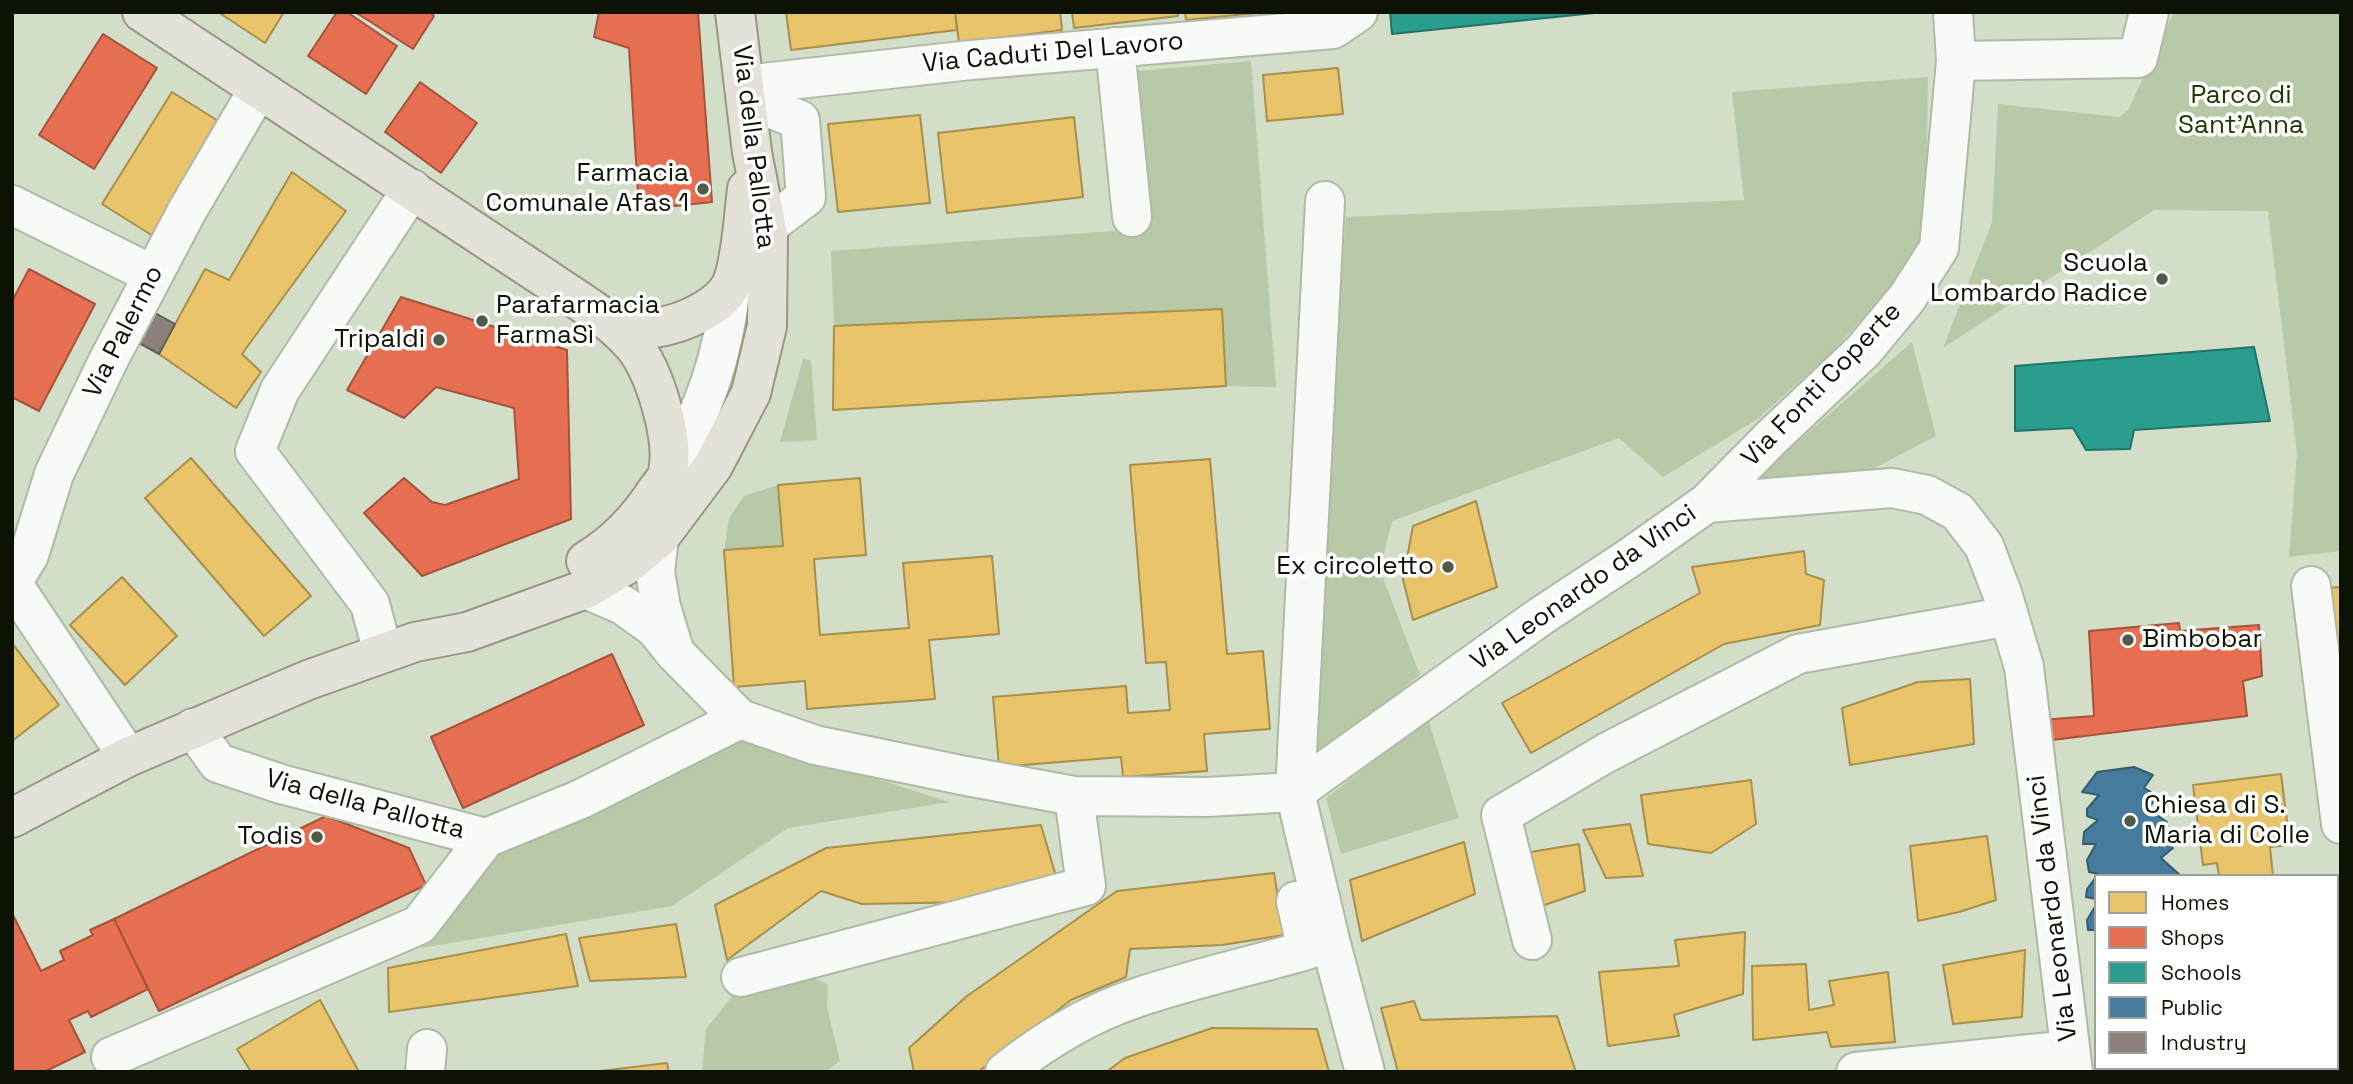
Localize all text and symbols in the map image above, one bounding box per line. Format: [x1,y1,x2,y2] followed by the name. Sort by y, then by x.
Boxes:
[921,26,1185,80] street label: Via Caduti Del Lavoro
[725,43,781,251] street label: Via della Pallotta
[2178,80,2304,142] park label: Parco di Sant'Anna
[486,158,689,220] place label: Farmacia Comunale Afas 1
[695,181,711,197] marker: Farmacia Comunale Afas 1
[1930,248,2148,310] place label: Scuola Lombardo Radice
[77,261,171,403] street label: Via Palermo
[2154,271,2170,287] marker: Scuola Lombardo Radice
[496,290,660,352] place label: Parafarmacia FarmaSì
[1736,296,1908,474] street label: Via Fonti Coperte
[474,313,490,329] marker: Parafarmacia FarmaSì
[334,324,425,356] place label: Tripaldi
[431,332,447,348] marker: Tripaldi
[1465,498,1703,678] street label: Via Leonardo da Vinci
[1276,551,1434,583] place label: Ex circoletto
[1440,559,1456,575] marker: Ex circoletto
[2142,624,2262,656] place label: Bimbobar
[2120,632,2136,648] marker: Bimbobar
[262,763,468,847] street label: Via della Pallotta
[2021,773,2085,1043] street label: Via Leonardo da Vinci
[2144,790,2310,852] place label: Chiesa di S. Maria di Colle
[2122,813,2138,829] marker: Chiesa di S. Maria di Colle
[237,821,303,853] place label: Todis
[309,829,325,845] marker: Todis
[2094,874,2339,1070] legend
[2161,889,2229,916] text: Homes
[2161,924,2224,951] text: Shops
[2161,959,2241,986] text: Schools
[2161,994,2223,1021] text: Public
[2161,1029,2247,1056] text: Industry

